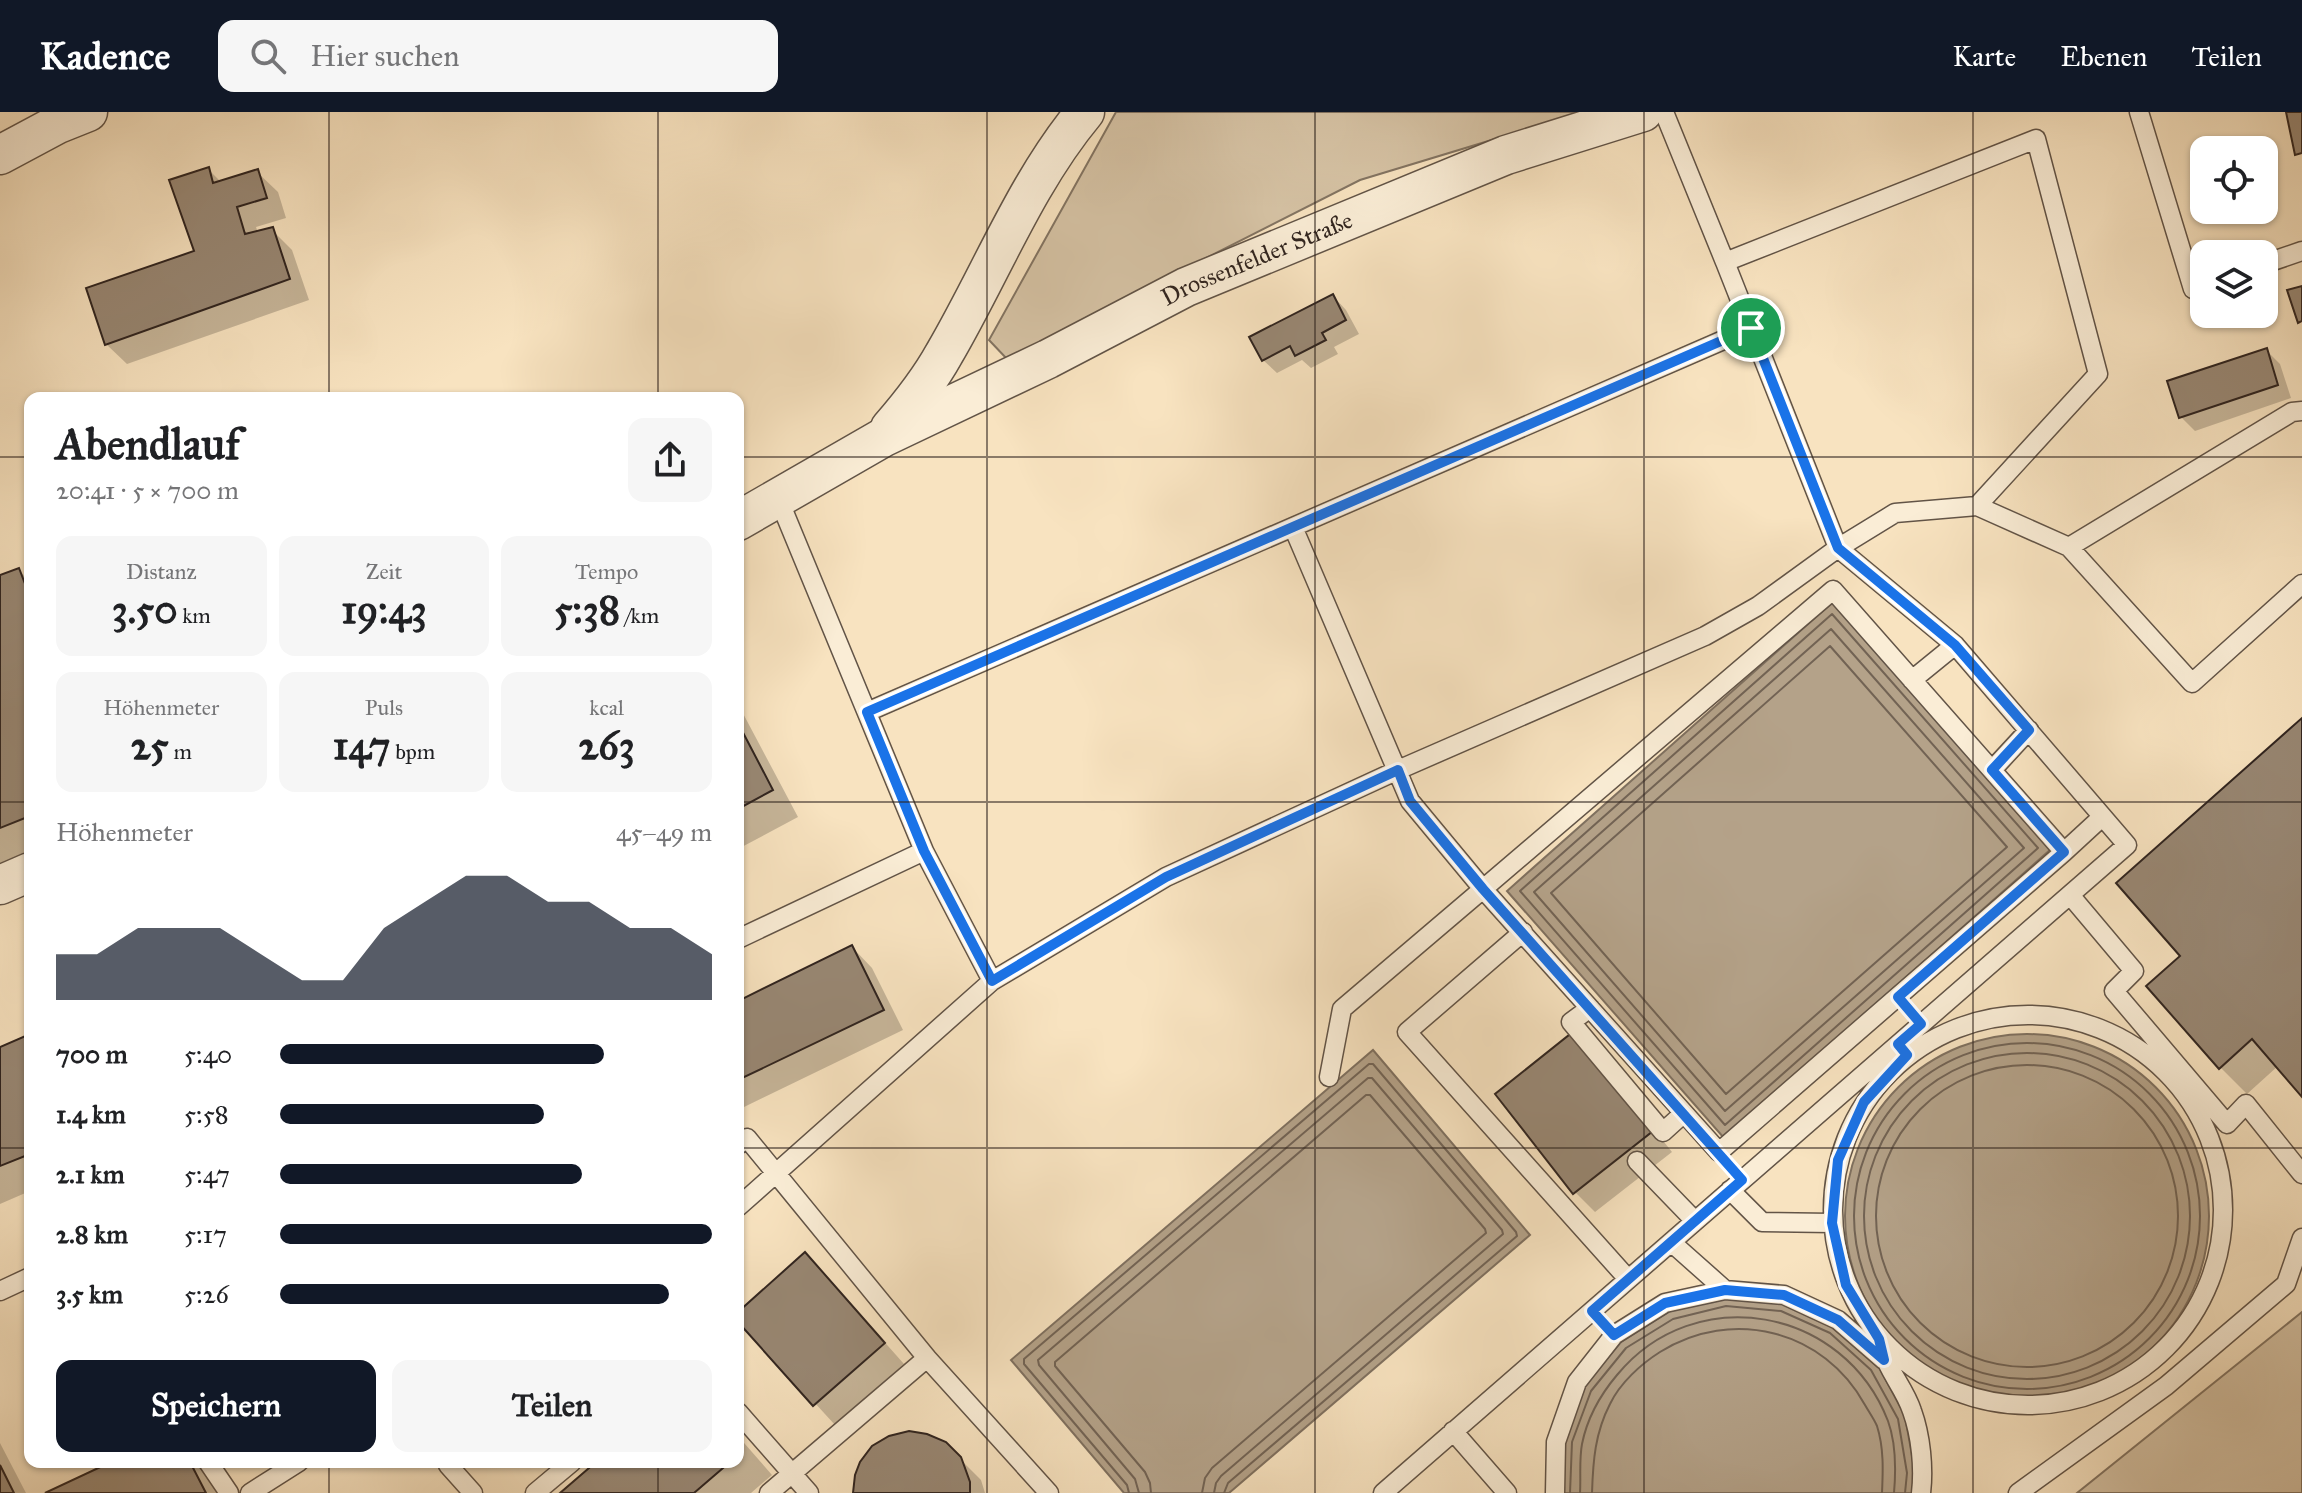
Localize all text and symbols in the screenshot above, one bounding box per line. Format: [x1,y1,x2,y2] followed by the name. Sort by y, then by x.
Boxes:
[218,20,778,92] search box
[40,33,170,79] text: Kadence
[246,34,290,78] icon: search
[310,38,460,74] text: Hier suchen
[1952,39,2016,74] text: Karte
[2060,39,2147,74] text: Ebenen
[2191,39,2262,74] text: Teilen
[2190,136,2278,328] map controls
[2190,136,2278,224] button: locate
[1156,205,1357,312] street label: Drossenfelder Straße
[2190,240,2278,328] button: layers
[1717,294,1785,362] pin
[1729,306,1773,350] icon: arrive
[56,417,240,471] text: Abendlauf
[628,418,712,502] button: share
[56,474,239,506] text: 20:41 · 5 × 700 m
[126,558,197,585] text: Distanz
[366,558,402,585] text: Zeit
[575,558,638,585] text: Tempo
[112,585,177,634] text: 3.50
[341,585,427,634] text: 19:43
[554,585,620,634] text: 5:38
[177,602,211,629] text: km
[620,602,659,629] text: /km
[103,694,219,721] text: Höhenmeter
[365,694,403,721] text: Puls
[589,694,624,721] text: kcal
[131,721,169,770] text: 25
[333,721,390,770] text: 147
[579,721,635,770] text: 263
[169,738,192,765] text: m
[390,738,435,765] text: bpm
[56,816,193,848] text: Höhenmeter
[616,816,712,848] text: 45–49 m
[56,1038,128,1070] text: 700 m
[184,1038,232,1070] text: 5:40
[56,1098,126,1130] text: 1.4 km
[184,1098,229,1130] text: 5:58
[56,1158,125,1190] text: 2.1 km
[184,1158,230,1190] text: 5:47
[56,1218,128,1250] text: 2.8 km
[184,1218,227,1250] text: 5:17
[56,1278,123,1310] text: 3.5 km
[184,1278,229,1310] text: 5:26
[56,1360,376,1452] button: Speichern
[392,1360,712,1452] button: Teilen

